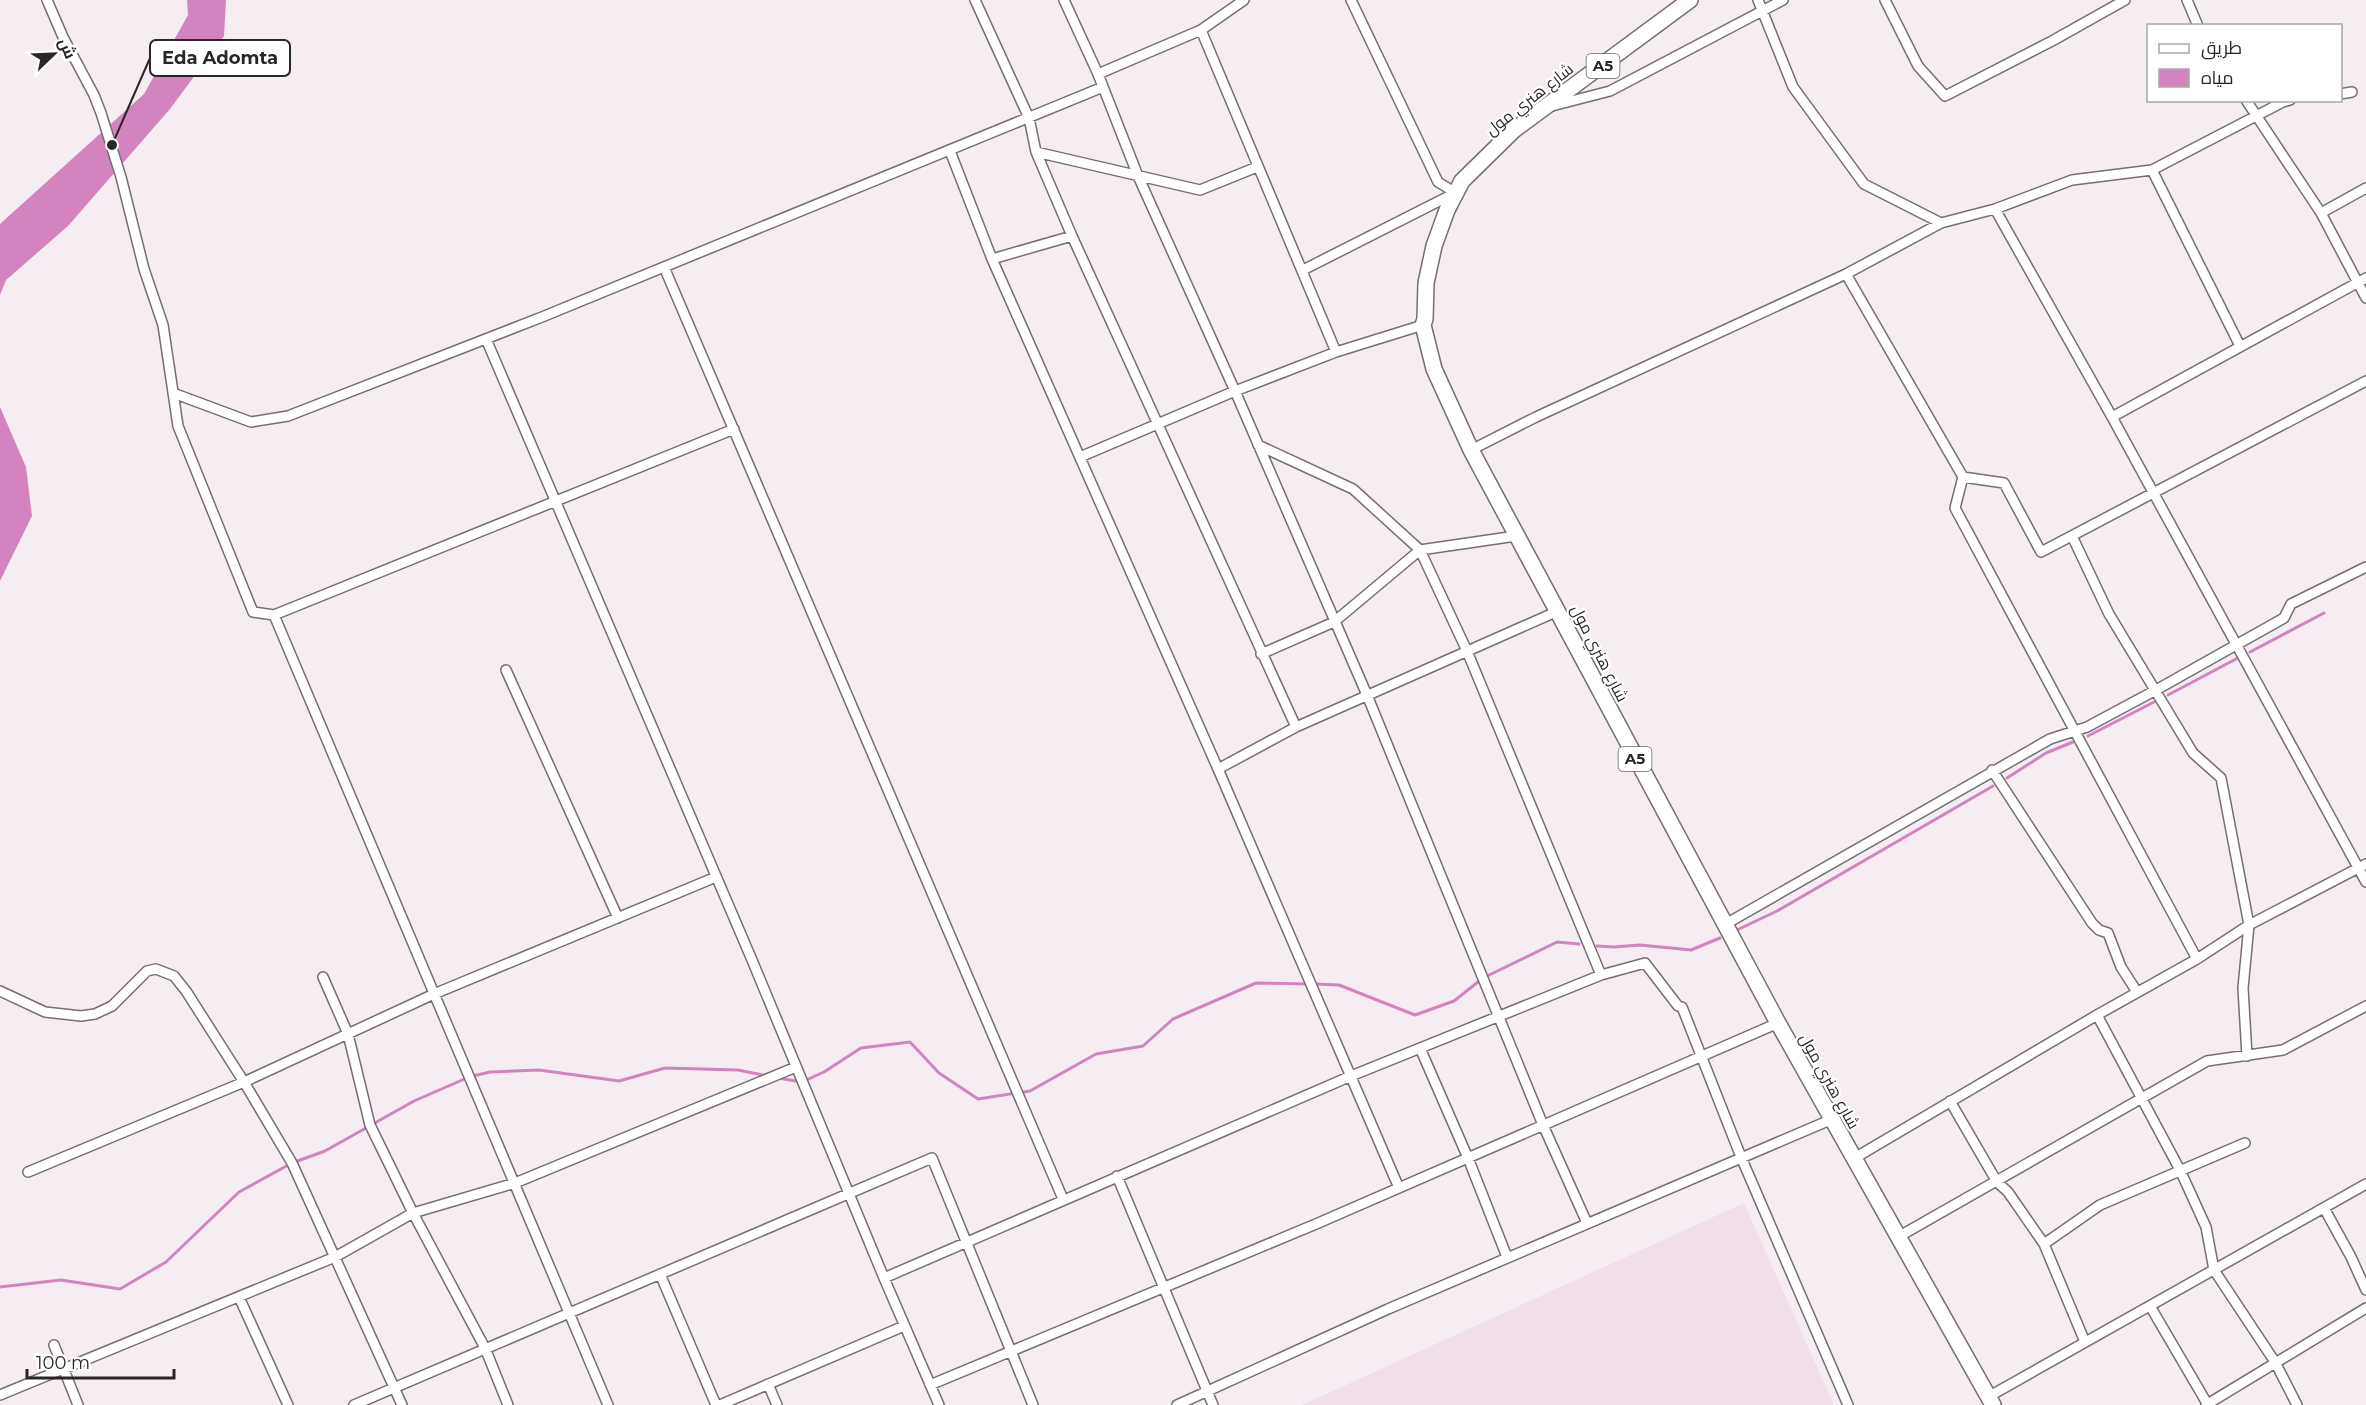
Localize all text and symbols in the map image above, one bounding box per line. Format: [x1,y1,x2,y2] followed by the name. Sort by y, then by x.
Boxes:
[24,24,84,84] north arrow
[2147,24,2342,102] legend
[55,35,80,61] text: ش
[2201,37,2242,60] text: طريق
[150,40,290,76] callout: Eda Adomta
[162,47,278,69] text: Eda Adomta
[1586,54,1620,78] road number: A5
[1482,59,1579,143] street label: شارع هنري مول
[2201,67,2234,89] text: مياه
[1563,602,1632,707] street label: شارع هنري مول
[1618,747,1652,771] road number: A5
[1792,1030,1864,1134] street label: شارع هنري مول
[27,1342,174,1380] scale bar
[36,1352,90,1374] text: 100 m

